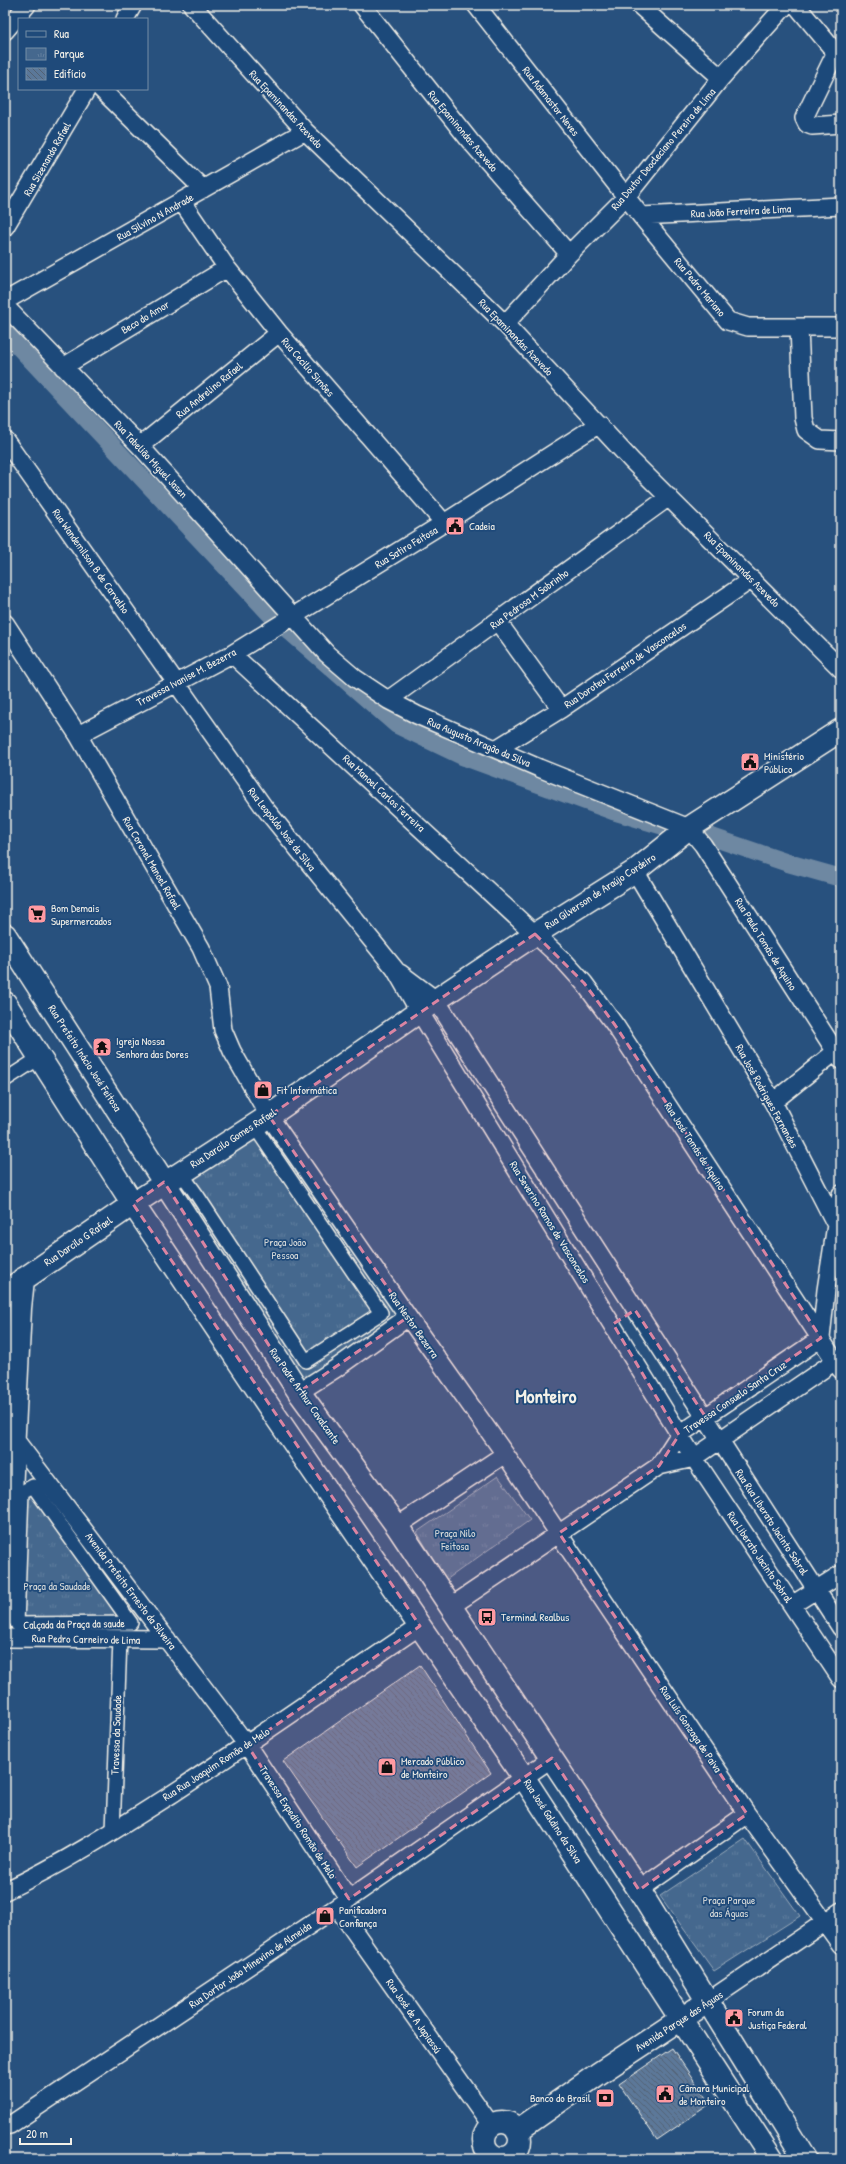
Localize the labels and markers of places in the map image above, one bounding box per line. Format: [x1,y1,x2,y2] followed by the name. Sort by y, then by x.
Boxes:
[444,515,466,537] public building icon: Cadeia
[469,519,495,533] place label: Cadeia
[764,749,805,776] place label: Ministério Público
[739,751,761,773] public building icon: Ministério Público
[51,901,111,928] place label: Bom Demais Supermercados
[26,903,48,925] supermarket icon: Bom Demais Supermercados
[116,1034,188,1061] place label: Igreja Nossa Senhora das Dores
[91,1036,113,1058] temple icon: Igreja Nossa Senhora das Dores
[252,1079,274,1101] shop icon: Fit Informática
[276,1083,337,1097] place label: Fit Informática
[476,1606,498,1628] bus stop icon: Terminal Realbus
[501,1610,569,1624] place label: Terminal Realbus
[401,1754,465,1781] place label: Mercado Público de Monteiro
[376,1756,398,1778] shop icon: Mercado Público de Monteiro
[339,1903,387,1930] place label: Panificadora Confiança
[314,1905,336,1927] shop icon: Panificadora Confiança
[747,2005,807,2032] place label: Forum da Justiça Federal
[723,2007,745,2029] public building icon: Forum da Justiça Federal
[679,2081,749,2108] place label: Câmara Municipal de Monteiro
[654,2083,676,2105] public building icon: Câmara Municipal de Monteiro
[594,2087,616,2109] bank icon: Banco do Brasil
[530,2091,591,2105] place label: Banco do Brasil

